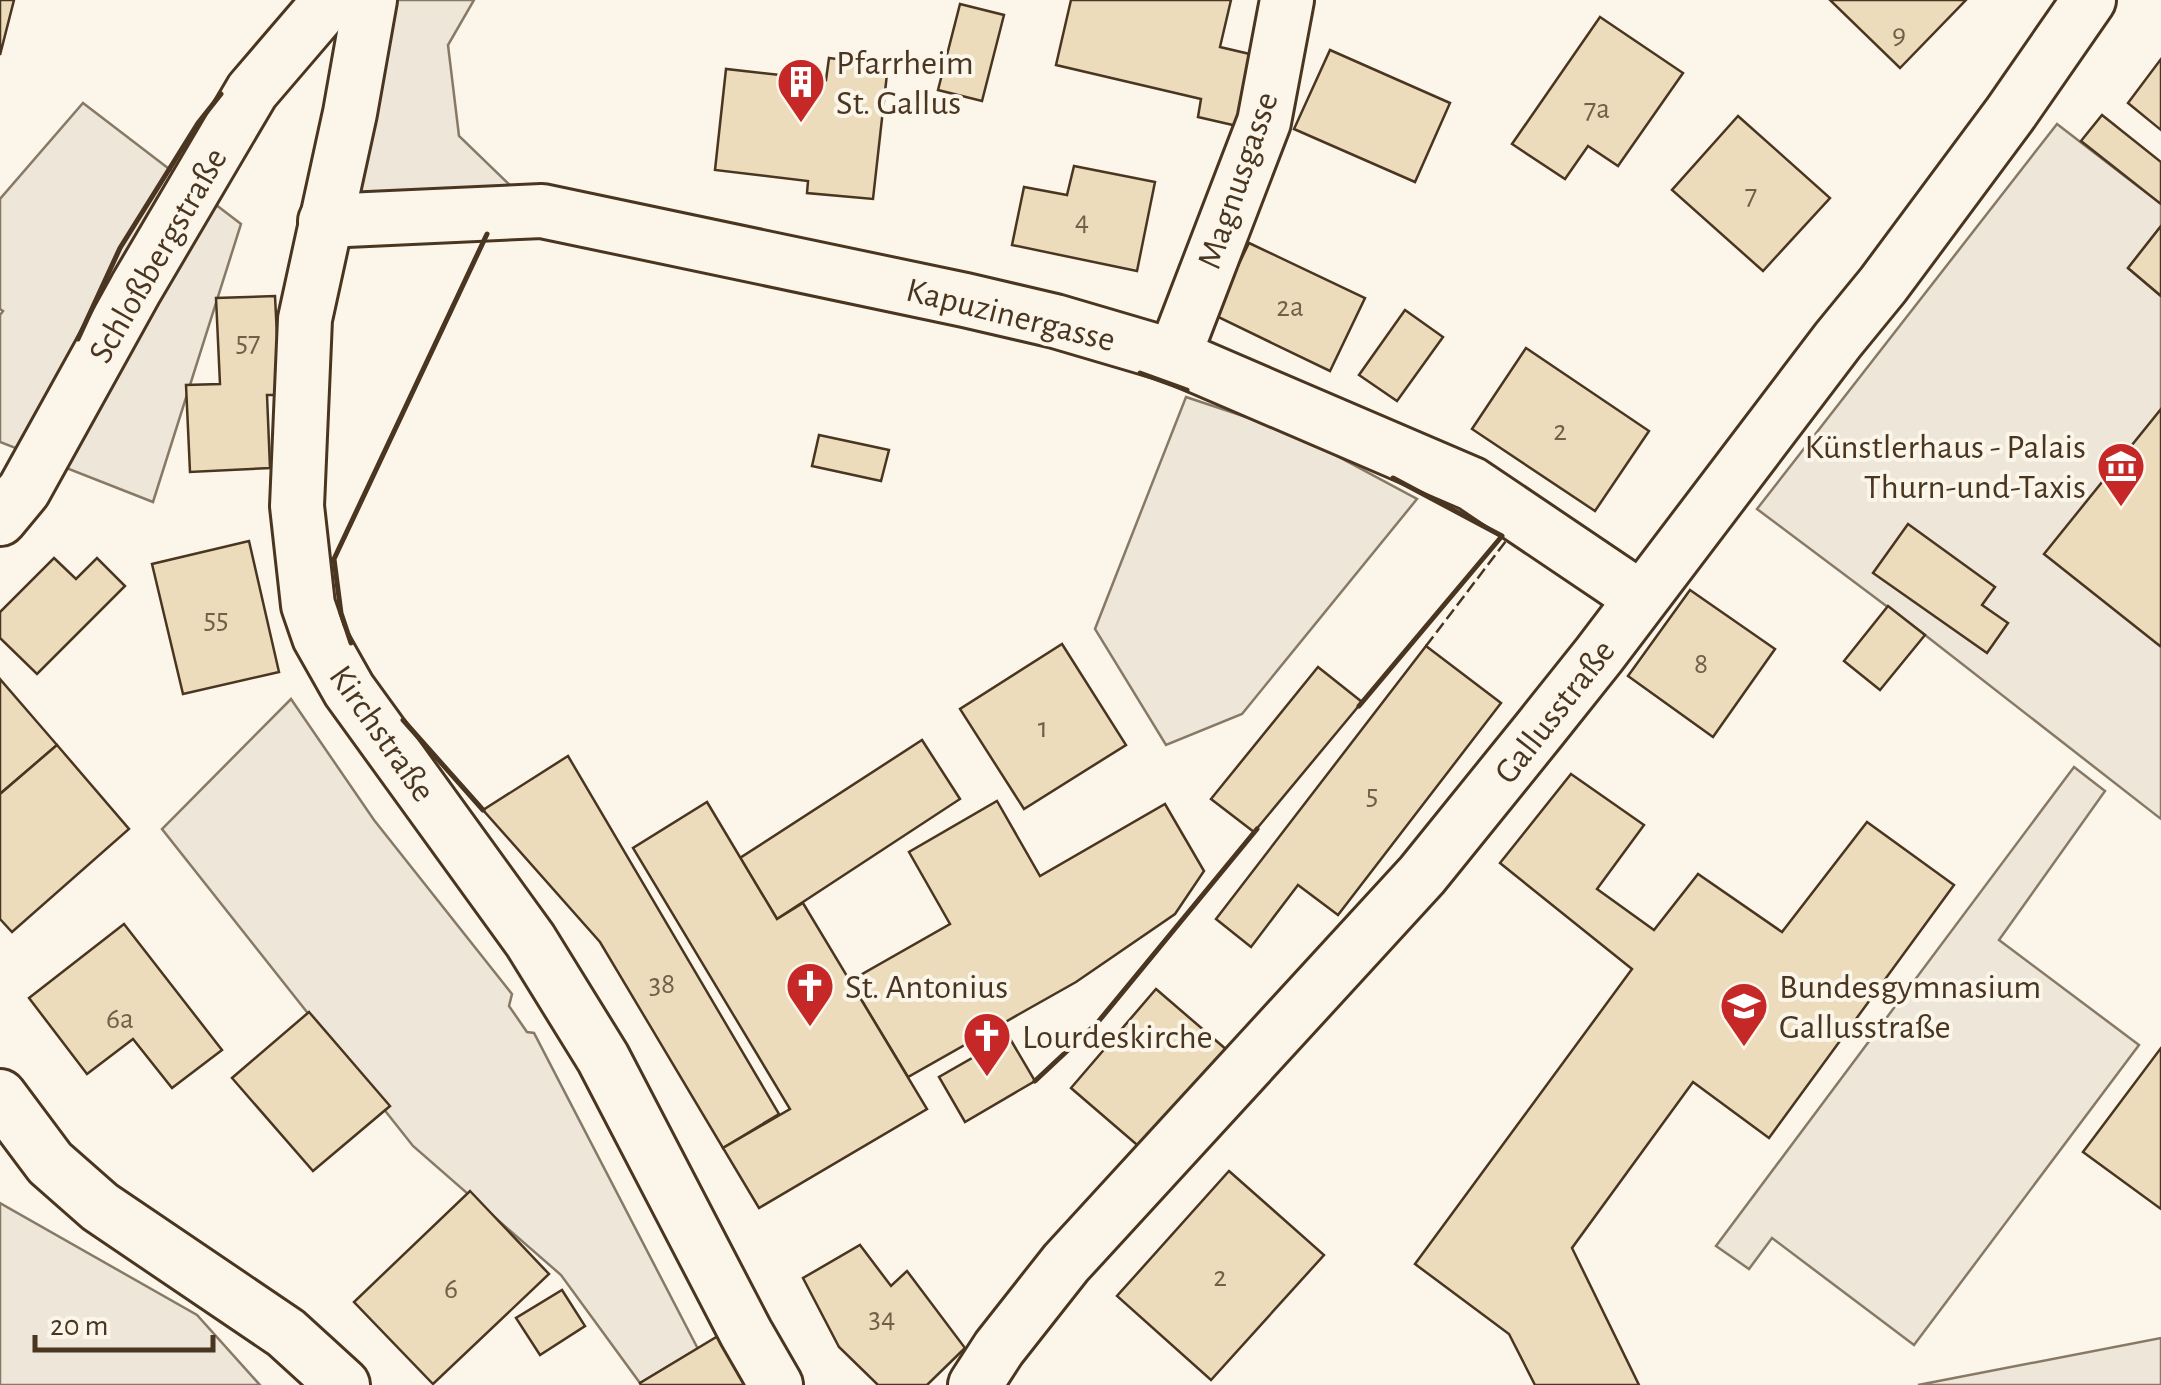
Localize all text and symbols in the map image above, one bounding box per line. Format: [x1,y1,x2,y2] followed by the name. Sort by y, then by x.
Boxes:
[1892,20,1906,50] house number: 9
[836,46,974,121] place label: Pfarrheim St. Gallus
[775,56,827,124] building icon: Pfarrheim St. Gallus
[1192,88,1285,273] street label: Magnusgasse
[1584,94,1610,124] house number: 7a
[83,142,234,369] street label: Schloßbergstraße
[1745,180,1757,210] house number: 7
[1075,206,1089,236] house number: 4
[903,273,1119,358] street label: Kapuzinergasse
[1276,292,1304,322] house number: 2a
[235,327,261,357] house number: 57
[1553,416,1567,446] house number: 2
[1804,430,2086,505] place label: Künstlerhaus - Palais Thurn-und-Taxis
[2095,440,2147,508] museum icon: Künstlerhaus - Palais Thurn-und-Taxis
[203,604,229,634] house number: 55
[1489,634,1622,790] street label: Gallusstraße
[1694,649,1708,679] house number: 8
[322,659,441,808] street label: Kirchstraße
[1038,713,1048,743] house number: 1
[1366,780,1378,810] house number: 5
[784,960,836,1028] church icon: St. Antonius
[649,969,675,999] house number: 38
[845,970,1008,1005] place label: St. Antonius
[1779,970,2041,1045] place label: Bundesgymnasium Gallusstraße
[1718,980,1770,1048] school or university icon: Bundesgymnasium Gallusstraße
[106,1004,134,1034] house number: 6a
[961,1010,1013,1078] church icon: Lourdeskirche
[1022,1020,1213,1055] place label: Lourdeskirche
[1213,1262,1227,1292] house number: 2
[444,1274,458,1304] house number: 6
[35,1290,212,1352] scale bar
[869,1303,895,1333] house number: 34
[50,1311,108,1341] text: 20 m

